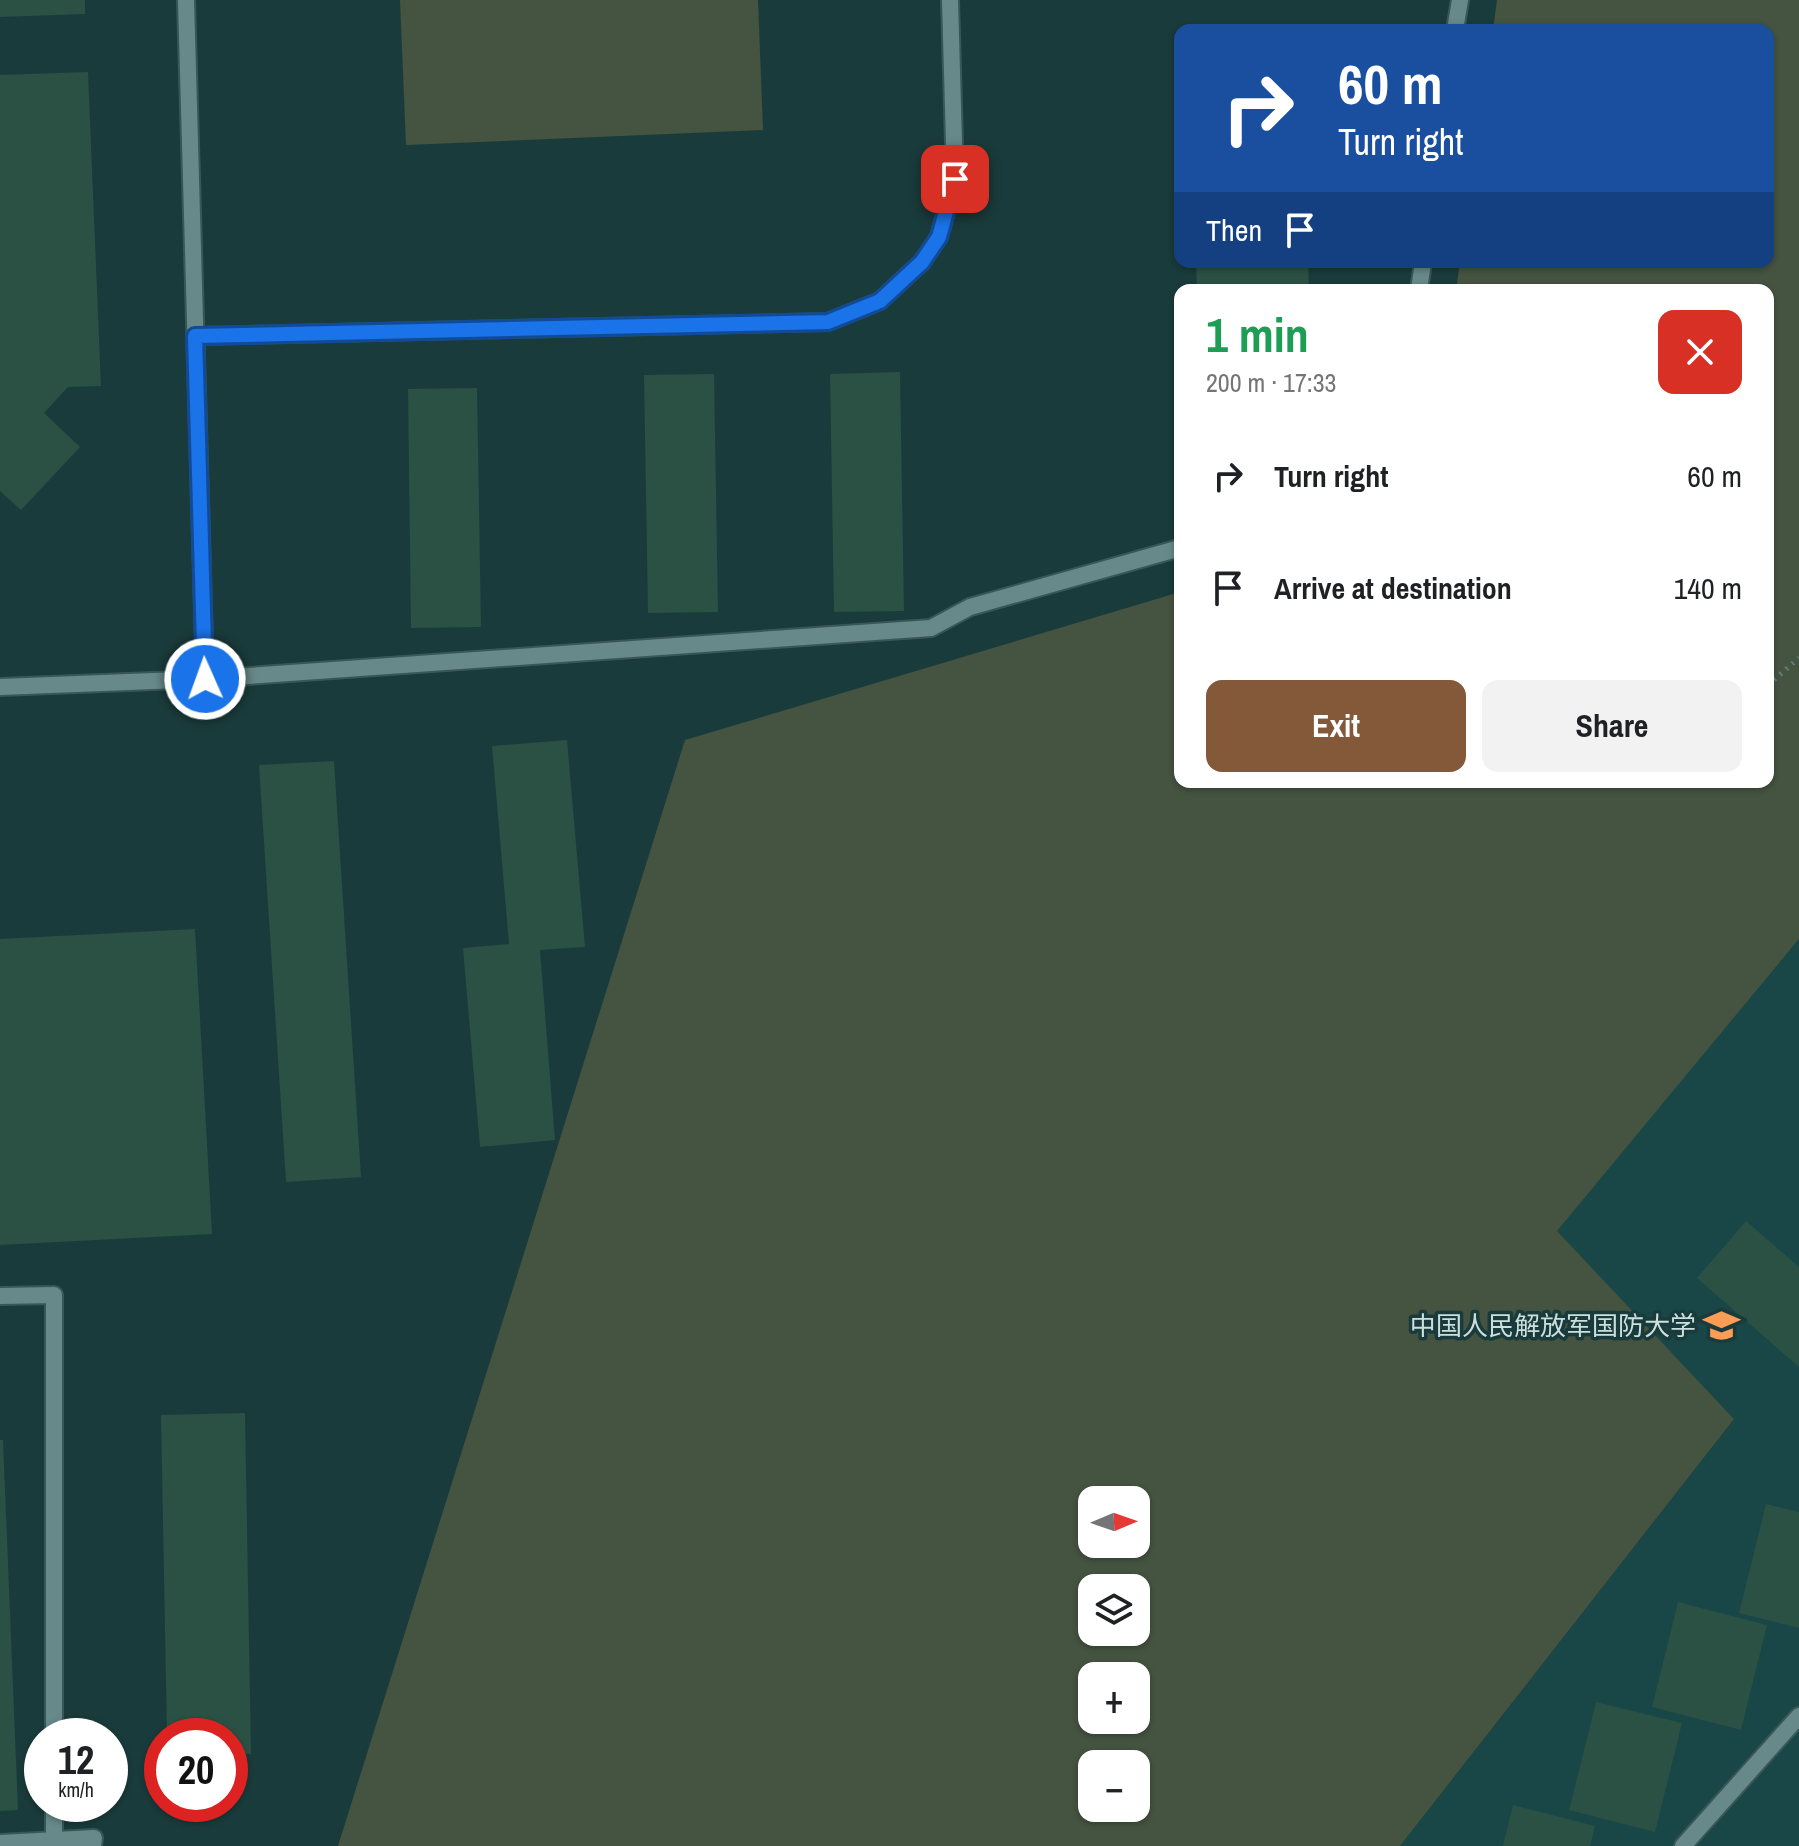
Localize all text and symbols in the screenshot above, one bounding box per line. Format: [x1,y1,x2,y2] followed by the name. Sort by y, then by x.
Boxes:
[1338,46,1443,121] text: 60 m
[1206,56,1310,160] icon: right
[1338,118,1463,166] text: Turn right
[921,145,989,213] pin
[933,157,977,201] icon: arrive
[1278,208,1322,252] icon: arrive
[1206,210,1262,250] text: Then
[1206,302,1309,367] text: 1 min
[1658,310,1742,394] button: close
[1206,365,1336,400] text: 200 m · 17:33
[1206,454,1250,498] icon: right
[1274,456,1388,496] text: Turn right
[1687,456,1742,496] text: 60 m
[1206,566,1250,610] icon: arrive
[1274,568,1512,608] text: Arrive at destination
[1674,568,1742,608] text: 140 m
[163,637,247,721] position arrow
[1206,680,1466,772] button: Exit
[1482,680,1742,772] button: Share
[1703,1306,1741,1344] school or university icon: 中国人民解放军国防大学
[1410,1308,1696,1343] place label: 中国人民解放军国防大学
[1078,1486,1150,1558] north arrow
[1078,1486,1150,1822] map controls
[1078,1574,1150,1646] button: layers
[1078,1662,1150,1734] button: +
[144,1718,248,1822] speed limit sign: 20
[58,1733,94,1786] text: 12
[1078,1750,1150,1822] button: −
[58,1776,94,1803] text: km/h

